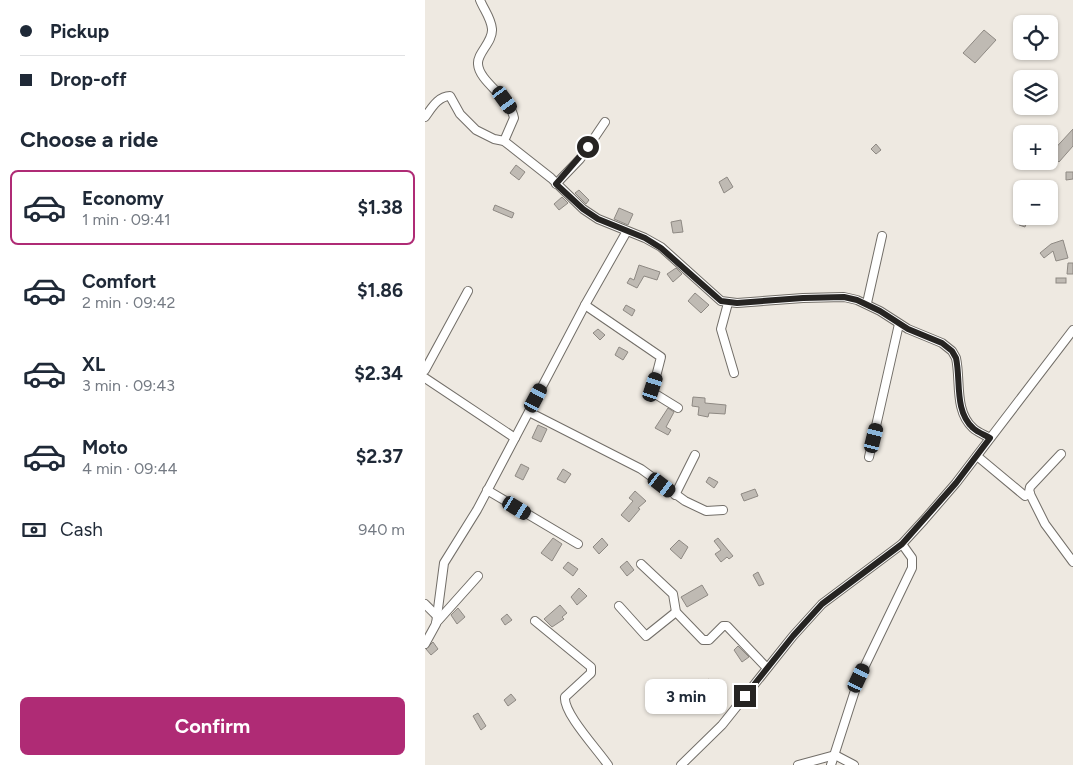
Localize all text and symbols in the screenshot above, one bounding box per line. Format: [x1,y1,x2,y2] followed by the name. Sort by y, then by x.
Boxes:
[1013,15,1058,225] map controls
[1013,15,1058,60] button: locate
[50,20,109,43] text: Pickup
[50,68,127,91] text: Drop-off
[1013,70,1058,115] button: layers
[490,83,519,117] car
[1013,125,1058,170] button: +
[20,126,158,153] text: Choose a ride
[577,136,599,158] route start
[1013,180,1058,225] button: −
[22,185,67,230] icon: car
[82,187,164,210] text: Economy
[358,196,403,219] text: $1.38
[82,210,171,229] text: 1 min · 09:41
[22,268,67,313] icon: car
[82,270,157,293] text: Comfort
[357,279,403,302] text: $1.86
[82,293,175,312] text: 2 min · 09:42
[22,351,67,396] icon: car
[82,353,105,376] text: XL
[354,362,403,385] text: $2.34
[641,370,664,404] car
[82,376,175,395] text: 3 min · 09:43
[522,381,549,415] car
[863,422,884,454] car
[22,434,67,479] icon: car
[82,436,128,459] text: Moto
[356,445,403,468] text: $2.37
[82,459,177,478] text: 4 min · 09:44
[645,470,678,500] car
[500,494,533,522] car
[20,516,48,544] icon: cash
[60,518,103,541] text: Cash
[358,520,405,539] text: 940 m
[845,661,872,695] car
[645,678,727,714] callout: 3 min
[734,685,756,707] route end
[666,687,706,706] text: 3 min
[20,697,405,755] button: Confirm

